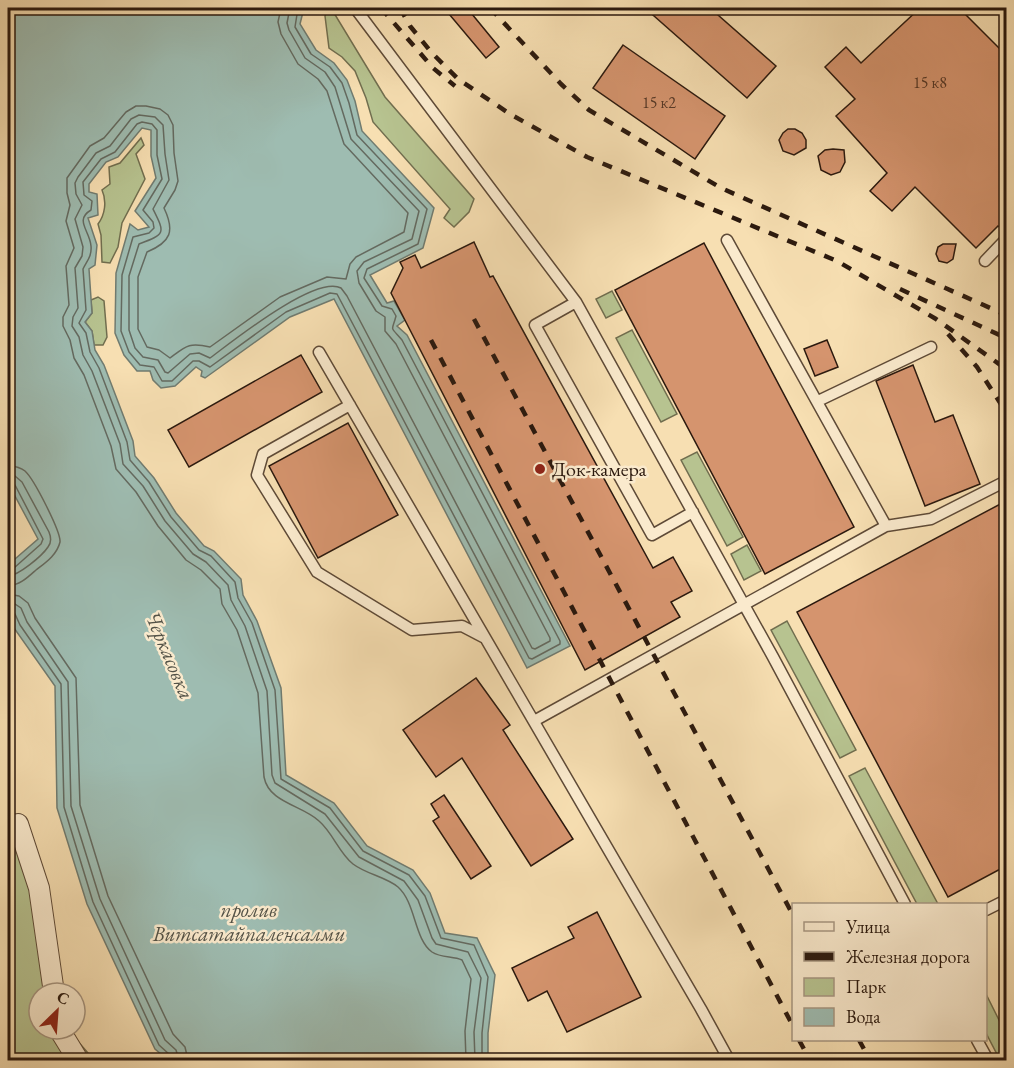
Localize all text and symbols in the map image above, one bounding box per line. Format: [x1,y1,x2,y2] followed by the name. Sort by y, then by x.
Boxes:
[913,72,947,93] house number: 15 к8
[642,92,676,113] house number: 15 к2
[552,456,647,482] place label: Док-камера
[533,462,547,476] marker: Док-камера
[139,607,201,703] water label: Черкасовка
[152,896,345,947] water label: пролив Витсатайпаленсалми
[792,903,987,1041] legend
[845,915,891,938] text: Улица
[845,945,971,968] text: Железная дорога
[846,975,886,998] text: Парк
[27,981,87,1041] north arrow
[54,986,73,1010] text: С
[846,1005,881,1028] text: Вода

